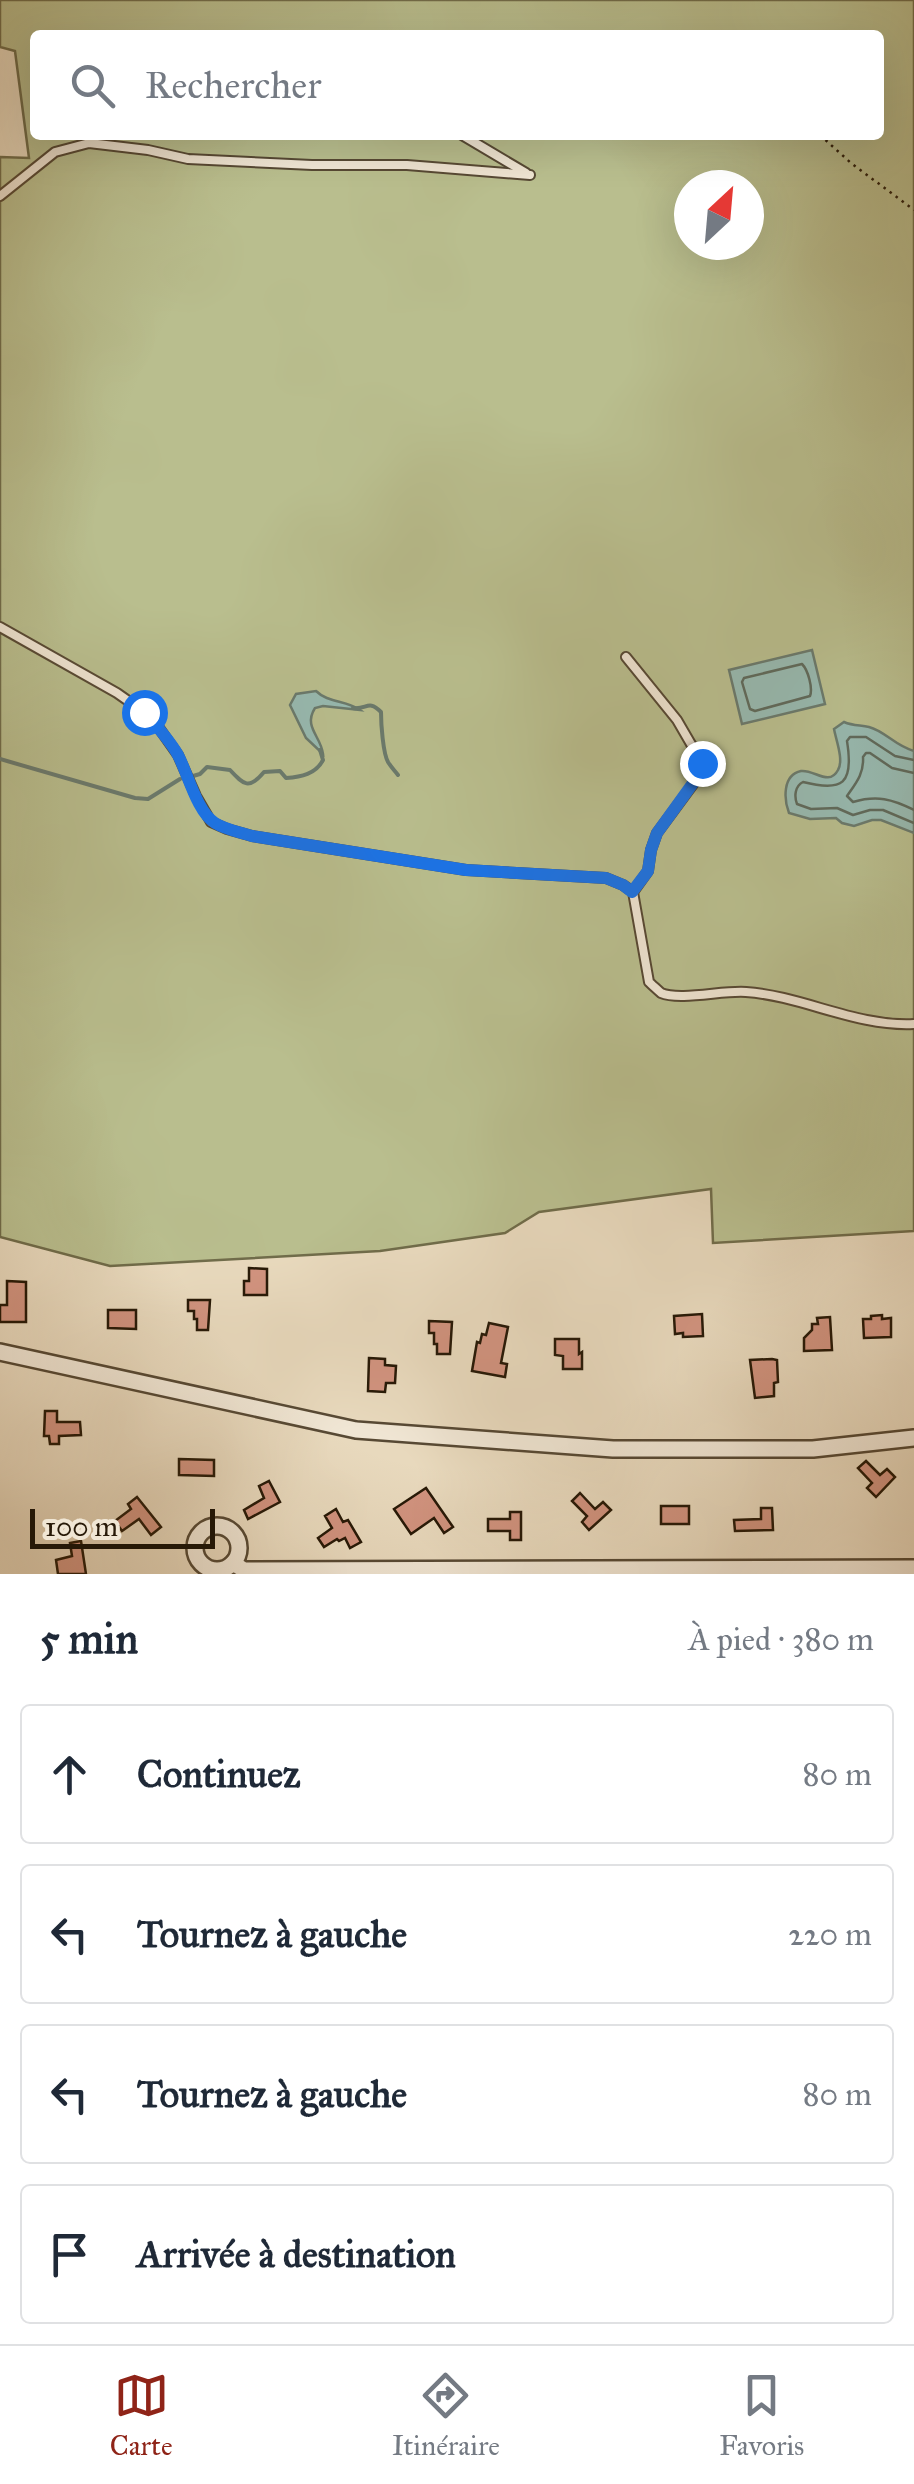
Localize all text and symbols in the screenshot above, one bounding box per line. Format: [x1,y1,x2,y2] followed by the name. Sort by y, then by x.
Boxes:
[30,30,884,140] search box
[65,58,120,113] icon: search
[145,62,321,108] text: Rechercher
[674,170,764,260] north arrow
[122,690,168,736] route start
[680,741,726,787] route end
[30,1504,215,1548] scale bar
[45,1509,118,1544] text: 100 m
[40,1613,138,1665] text: 5 min
[689,1620,874,1659] text: À pied · 380 m
[42,1747,97,1802] icon: ahead
[137,1751,301,1797] text: Continuez
[803,1755,872,1794] text: 80 m
[42,1907,97,1962] icon: left
[137,1911,407,1957] text: Tournez à gauche
[788,1915,872,1954] text: 220 m
[42,2067,97,2122] icon: left
[137,2071,407,2117] text: Tournez à gauche
[803,2075,872,2114] text: 80 m
[42,2227,97,2282] icon: arrive
[137,2231,456,2277] text: Arrivée à destination
[110,2368,173,2463] tab: Carte
[392,2368,500,2463] tab: Itinéraire
[719,2368,804,2463] tab: Favoris

